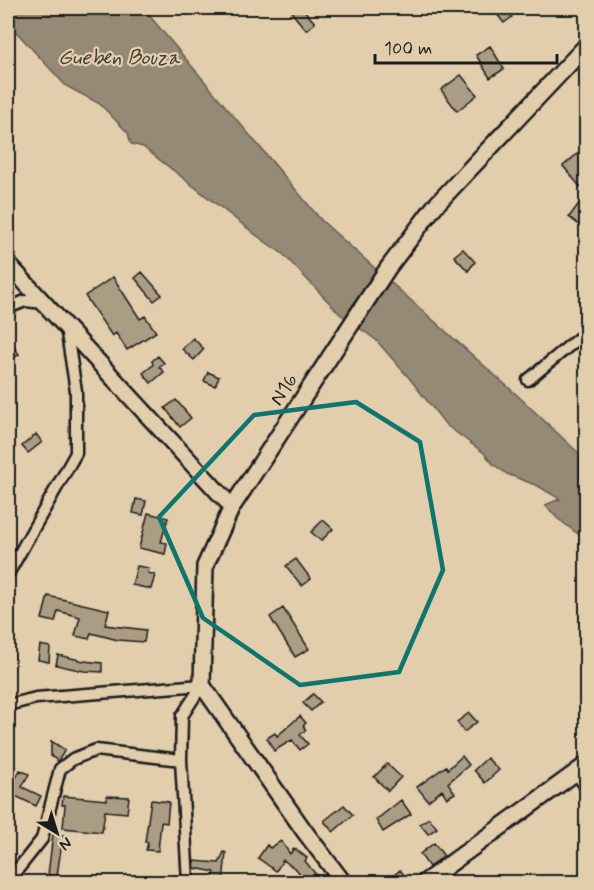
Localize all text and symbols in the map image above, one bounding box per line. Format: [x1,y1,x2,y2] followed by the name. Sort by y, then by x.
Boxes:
[375,27,556,65] scale bar
[384,37,432,61] text: 100 m
[58,44,181,72] water label: Gueben Bouza
[264,368,305,411] street label: N16
[27,803,87,863] north arrow
[55,832,76,855] text: N

